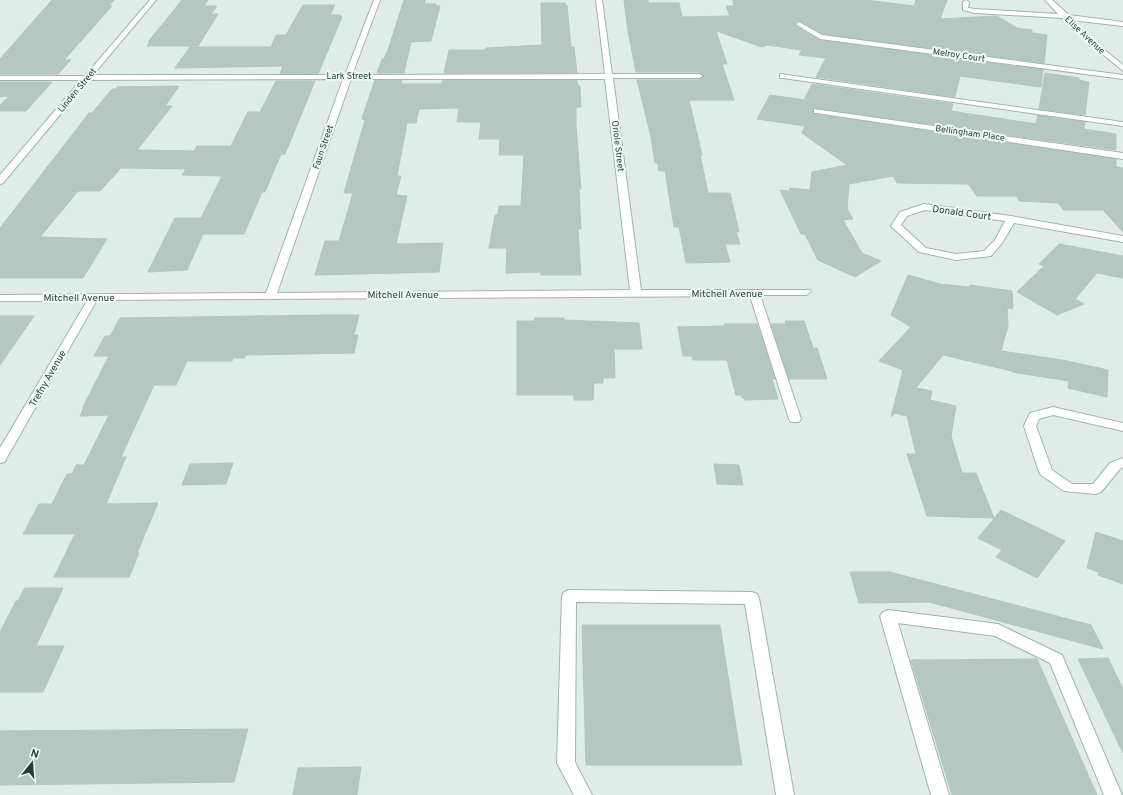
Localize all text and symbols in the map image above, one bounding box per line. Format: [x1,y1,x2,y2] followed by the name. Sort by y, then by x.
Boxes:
[1062,14,1107,57] street label: Elise Avenue
[932,46,986,65] street label: Melroy Court
[56,66,99,115] street label: Linden Street
[326,71,372,82] street label: Lark Street
[609,120,626,172] street label: Oriole Street
[934,123,1006,144] street label: Bellingham Place
[311,124,336,171] street label: Faun Street
[931,203,992,224] street label: Donald Court
[691,288,763,301] street label: Mitchell Avenue
[367,289,439,302] street label: Mitchell Avenue
[43,292,115,305] street label: Mitchell Avenue
[27,348,70,409] street label: Trefny Avenue
[12,743,52,783] north arrow
[29,747,40,762] text: N

